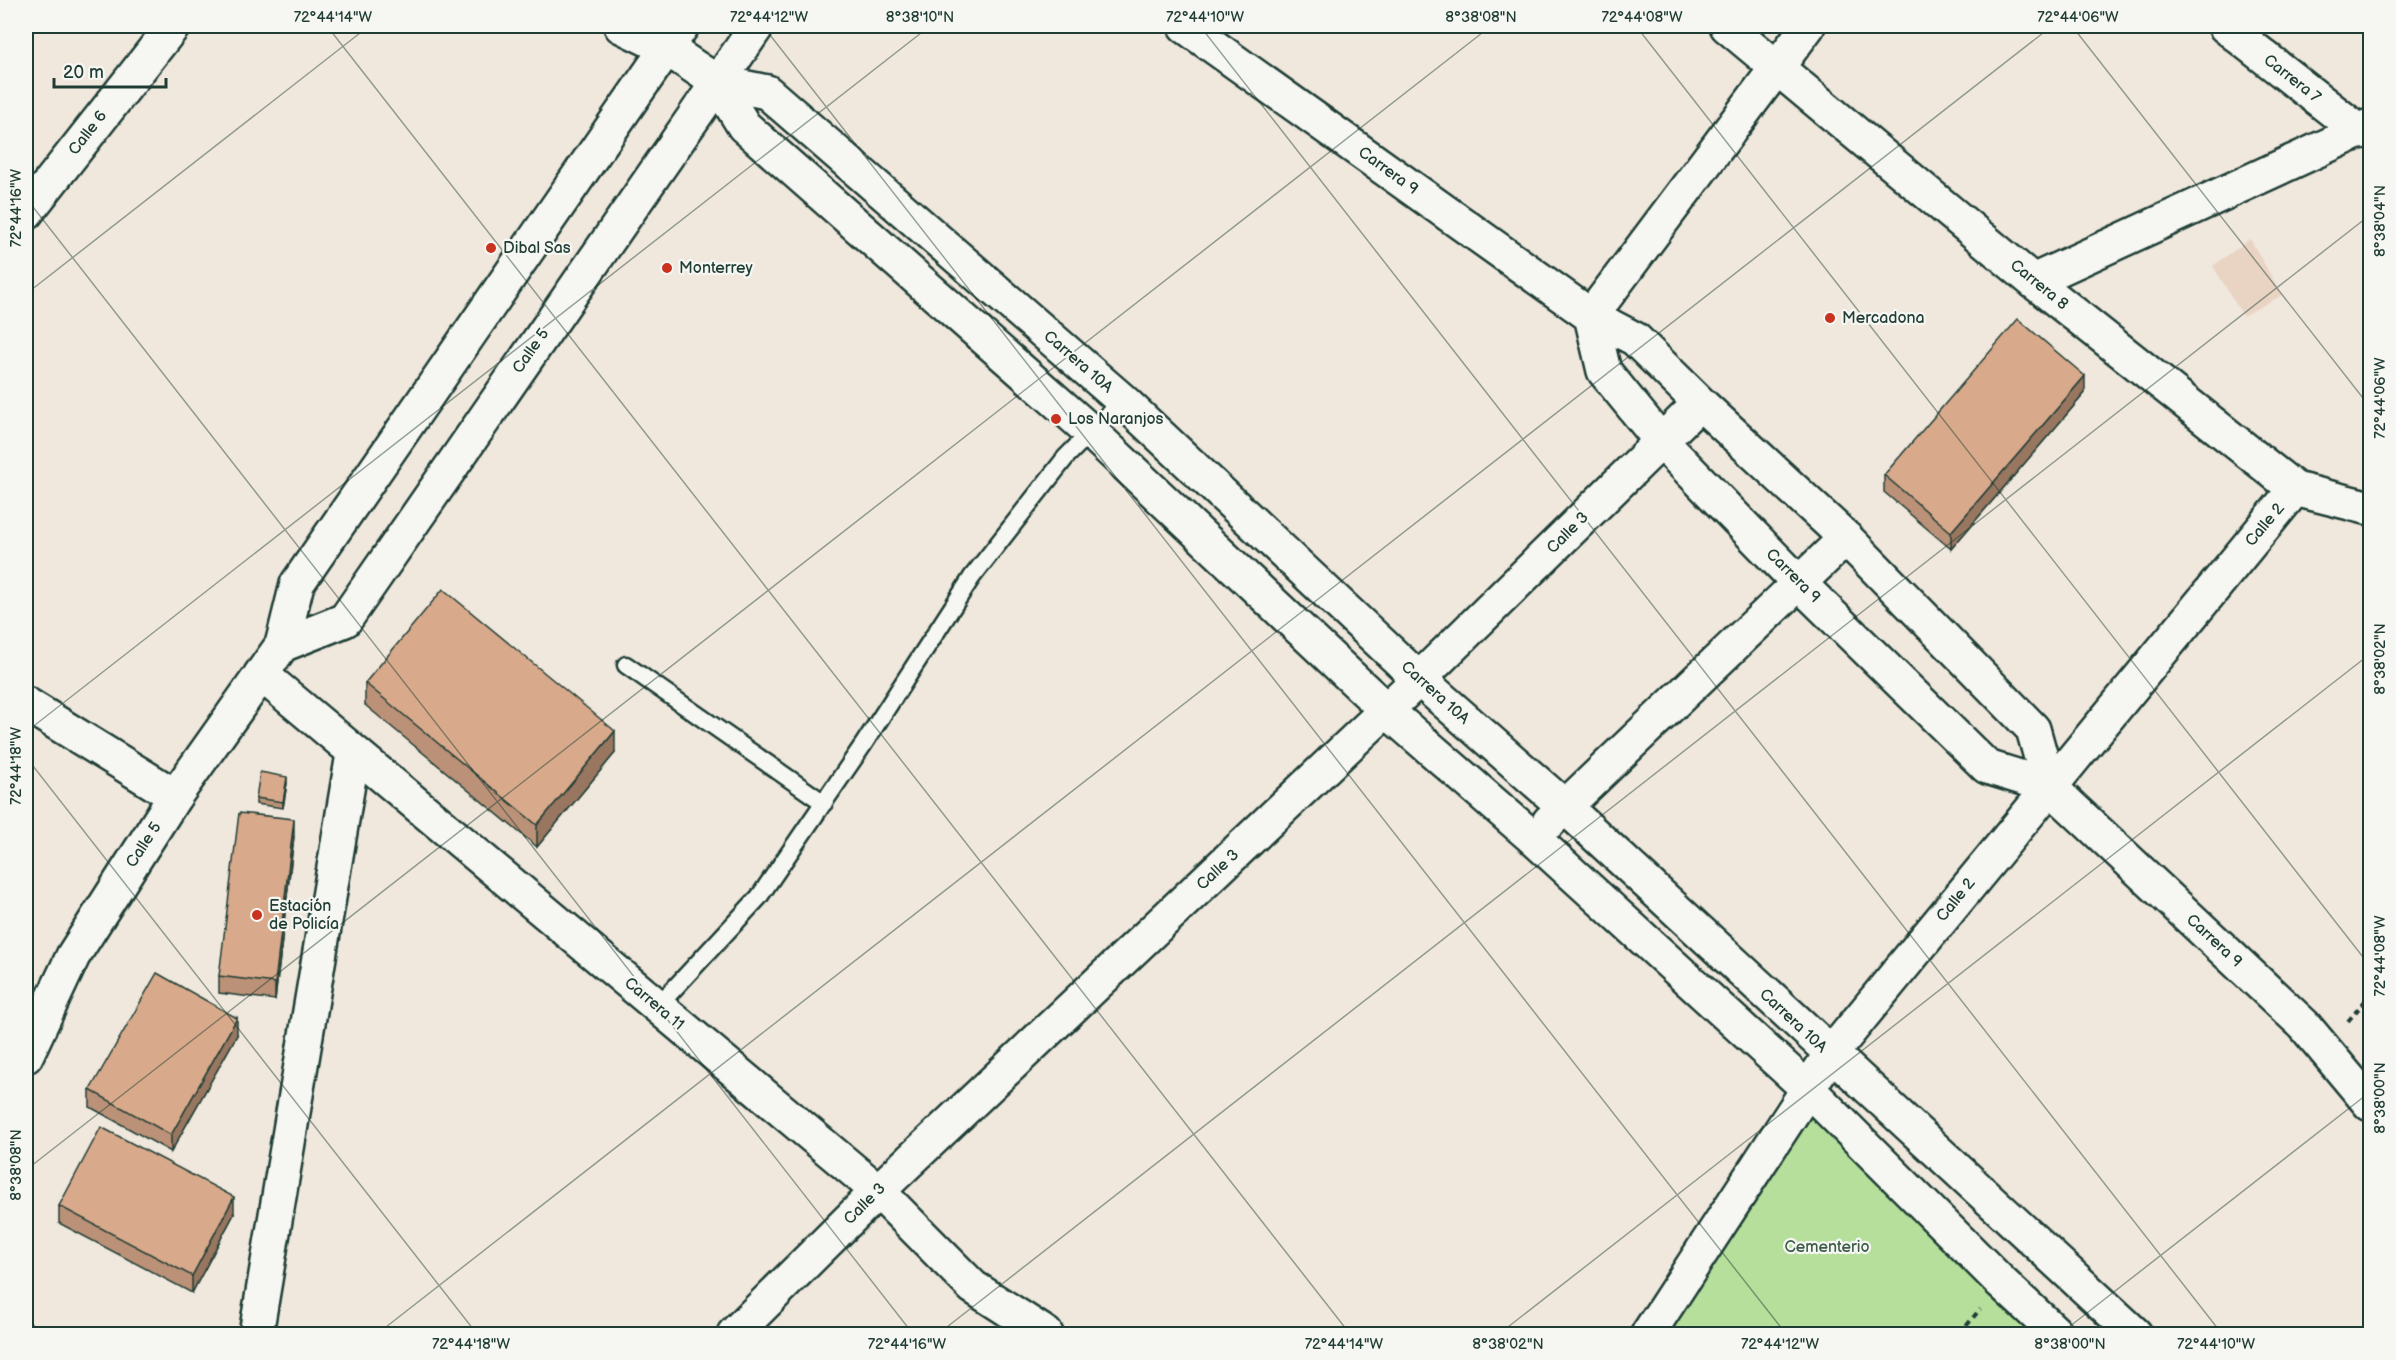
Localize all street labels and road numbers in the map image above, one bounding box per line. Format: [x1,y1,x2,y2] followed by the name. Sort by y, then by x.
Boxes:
[2260,51,2325,107] street label: Carrera 7
[65,107,111,159] street label: Calle 6
[1354,143,1422,199] street label: Carrera 9
[2006,256,2072,314] street label: Carrera 8
[509,325,553,377] street label: Calle 5
[1040,327,1117,397] street label: Carrera 10A
[2241,499,2289,551] street label: Calle 2
[1543,508,1593,558] street label: Calle 3
[1762,545,1824,607] street label: Carrera 9
[1397,657,1473,729] street label: Carrera 10A
[122,819,166,871] street label: Calle 5
[1193,846,1243,894] street label: Calle 3
[1933,874,1980,926] street label: Calle 2
[2182,910,2246,972] street label: Carrera 9
[620,973,688,1035] street label: Carrera 11
[1755,985,1831,1057] street label: Carrera 10A
[840,1179,890,1229] street label: Calle 3

